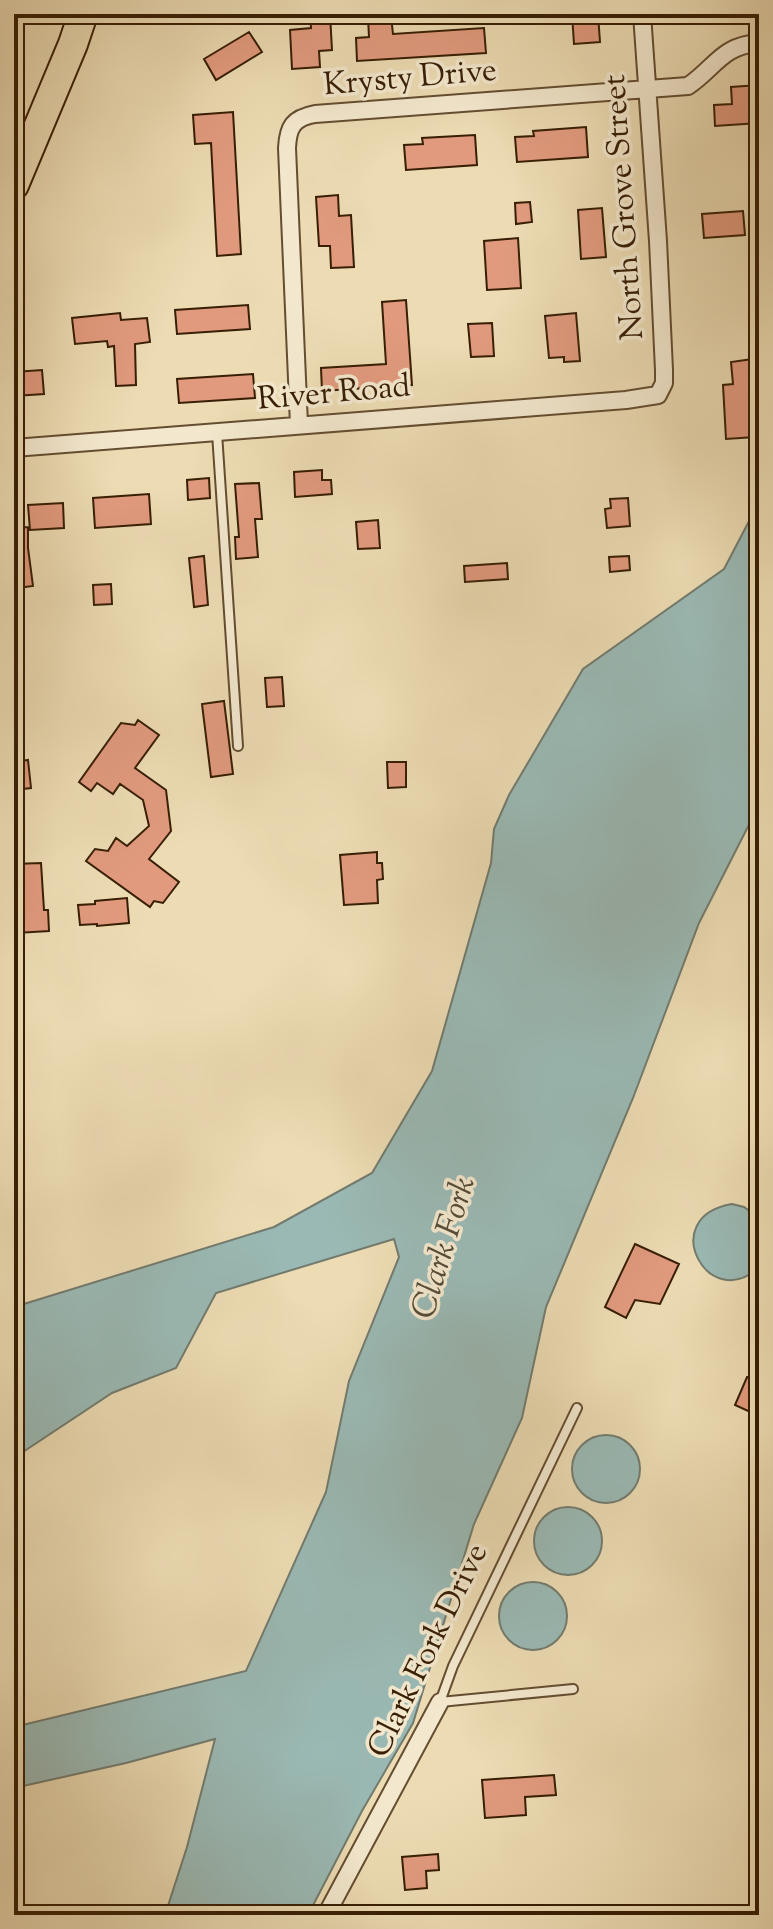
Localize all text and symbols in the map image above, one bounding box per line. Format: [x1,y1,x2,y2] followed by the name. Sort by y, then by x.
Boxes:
[321,49,499,109] street label: Krysty Drive
[593,73,657,341] street label: North Grove Street
[256,364,412,424] street label: River Road
[400,1171,490,1325] water label: Clark Fork
[357,1536,501,1766] street label: Clark Fork Drive

